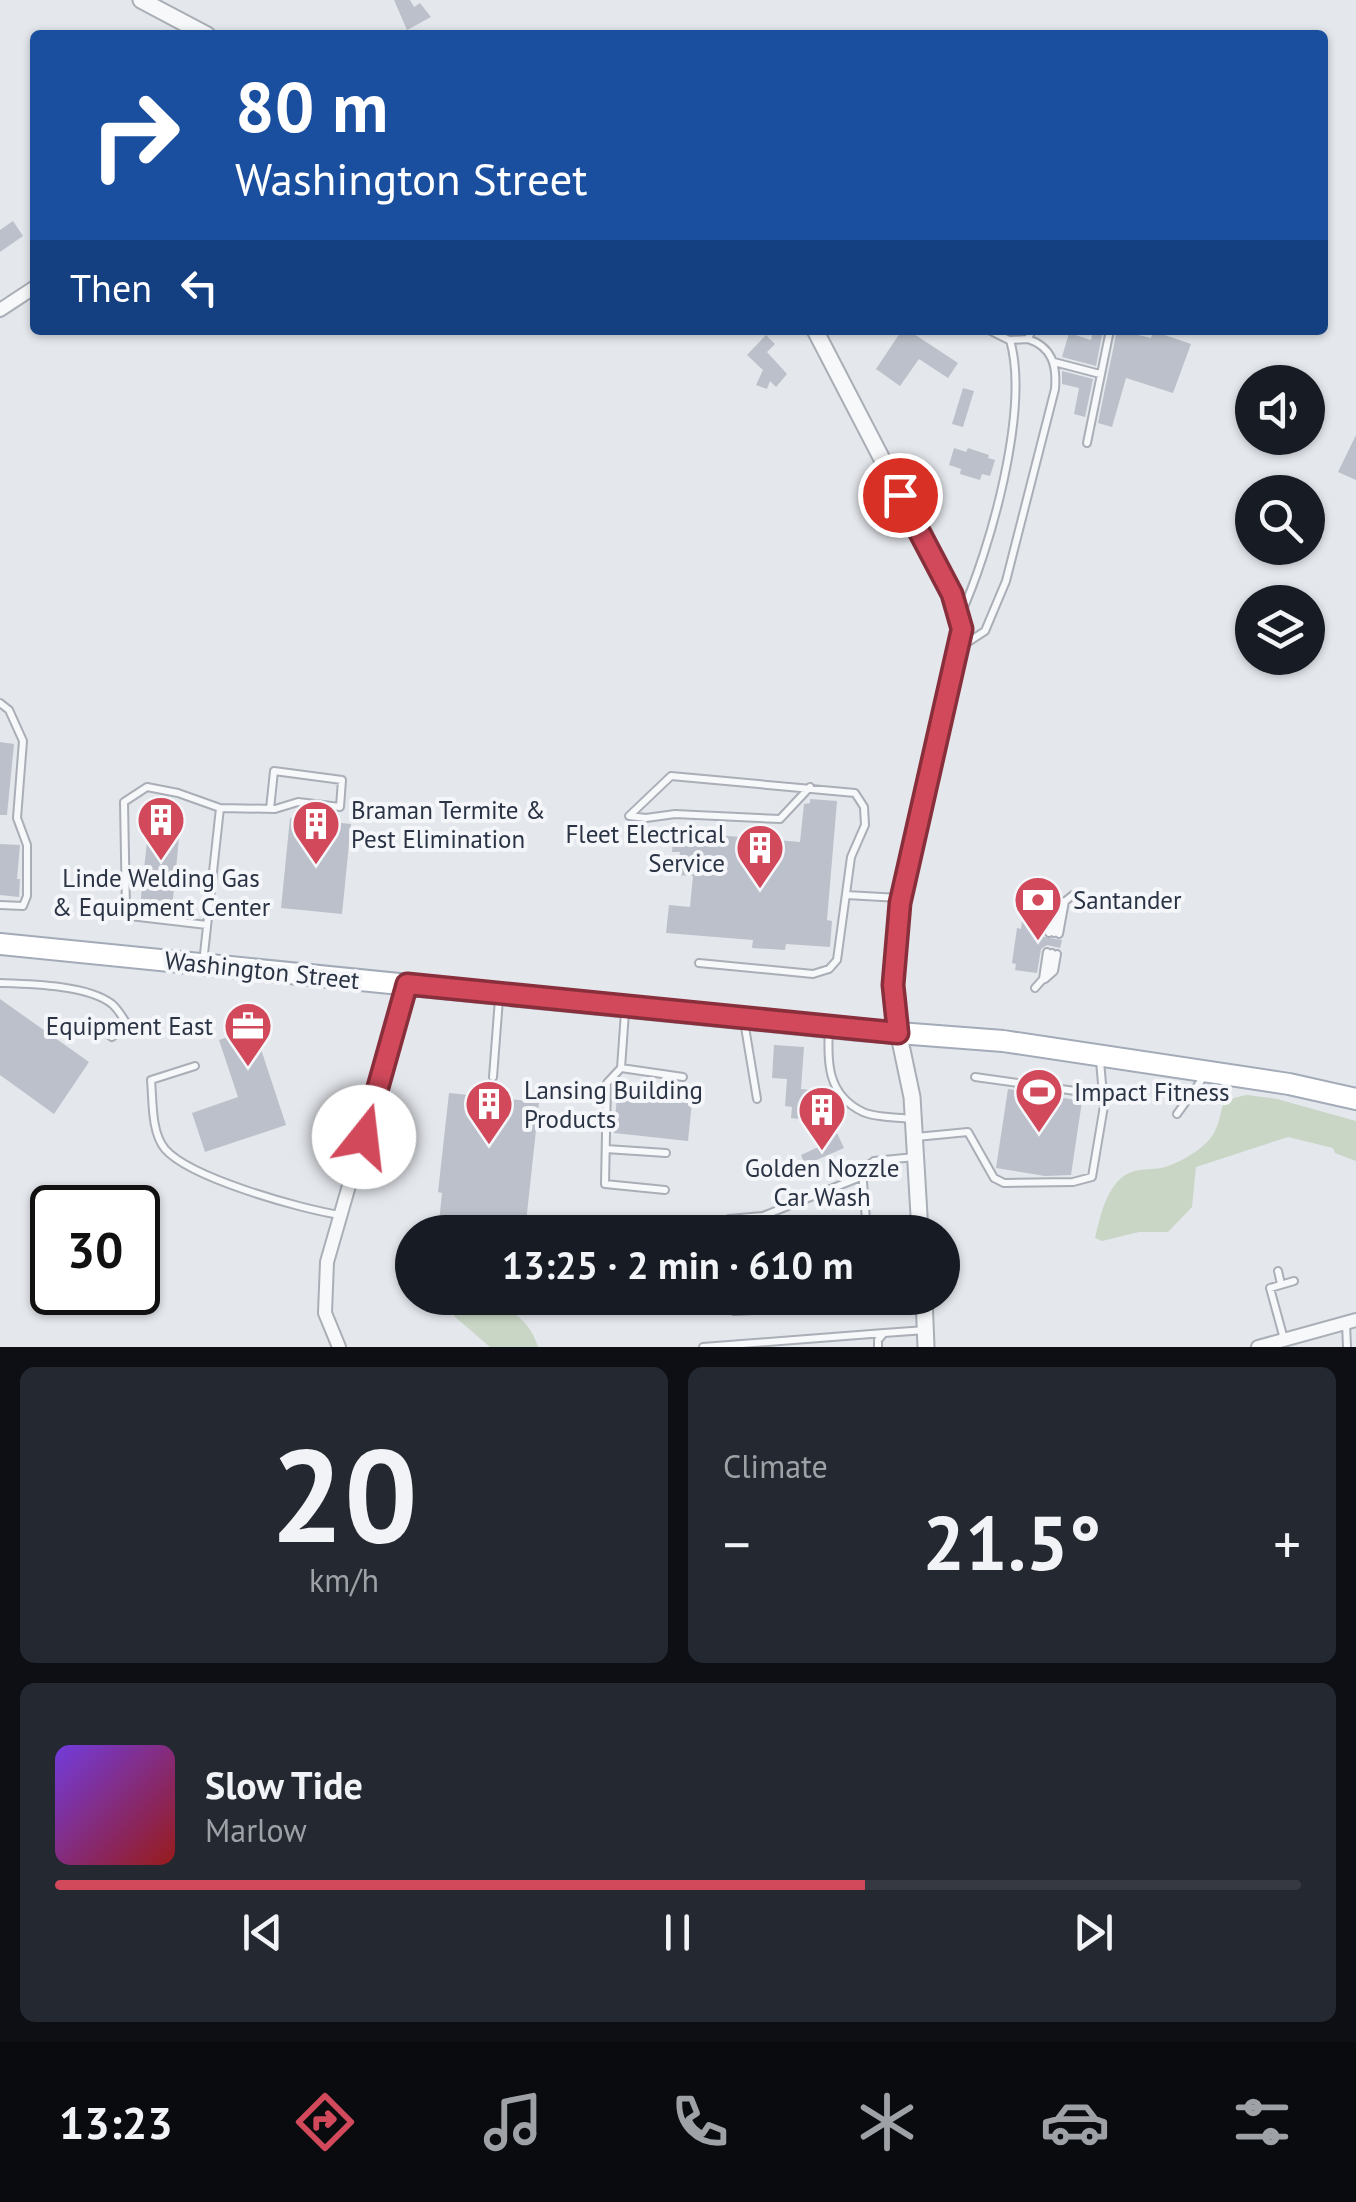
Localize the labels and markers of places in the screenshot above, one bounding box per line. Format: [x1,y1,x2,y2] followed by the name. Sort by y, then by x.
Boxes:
[858,453,943,538] pin
[135,794,187,862] building icon: Linde Welding Gas & Equipment Center
[351,794,546,855] place label: Braman Termite & Pest Elimination
[290,798,342,866] building icon: Braman Termite & Pest Elimination
[565,818,726,879] place label: Fleet Electrical Service
[734,822,786,890] building icon: Fleet Electrical Service
[52,862,271,923] place label: Linde Welding Gas & Equipment Center
[1012,874,1064,942] bank icon: Santander
[1073,884,1182,916] place label: Santander
[222,1000,274,1068] office icon: Equipment East
[46,1010,214,1042] place label: Equipment East
[1013,1066,1065,1134] sports icon: Impact Fitness
[524,1074,703,1135] place label: Lansing Building Products
[1074,1076,1229,1108] place label: Impact Fitness
[463,1078,515,1146] building icon: Lansing Building Products
[796,1084,848,1152] building icon: Golden Nozzle Car Wash
[745,1152,899,1213] place label: Golden Nozzle Car Wash

